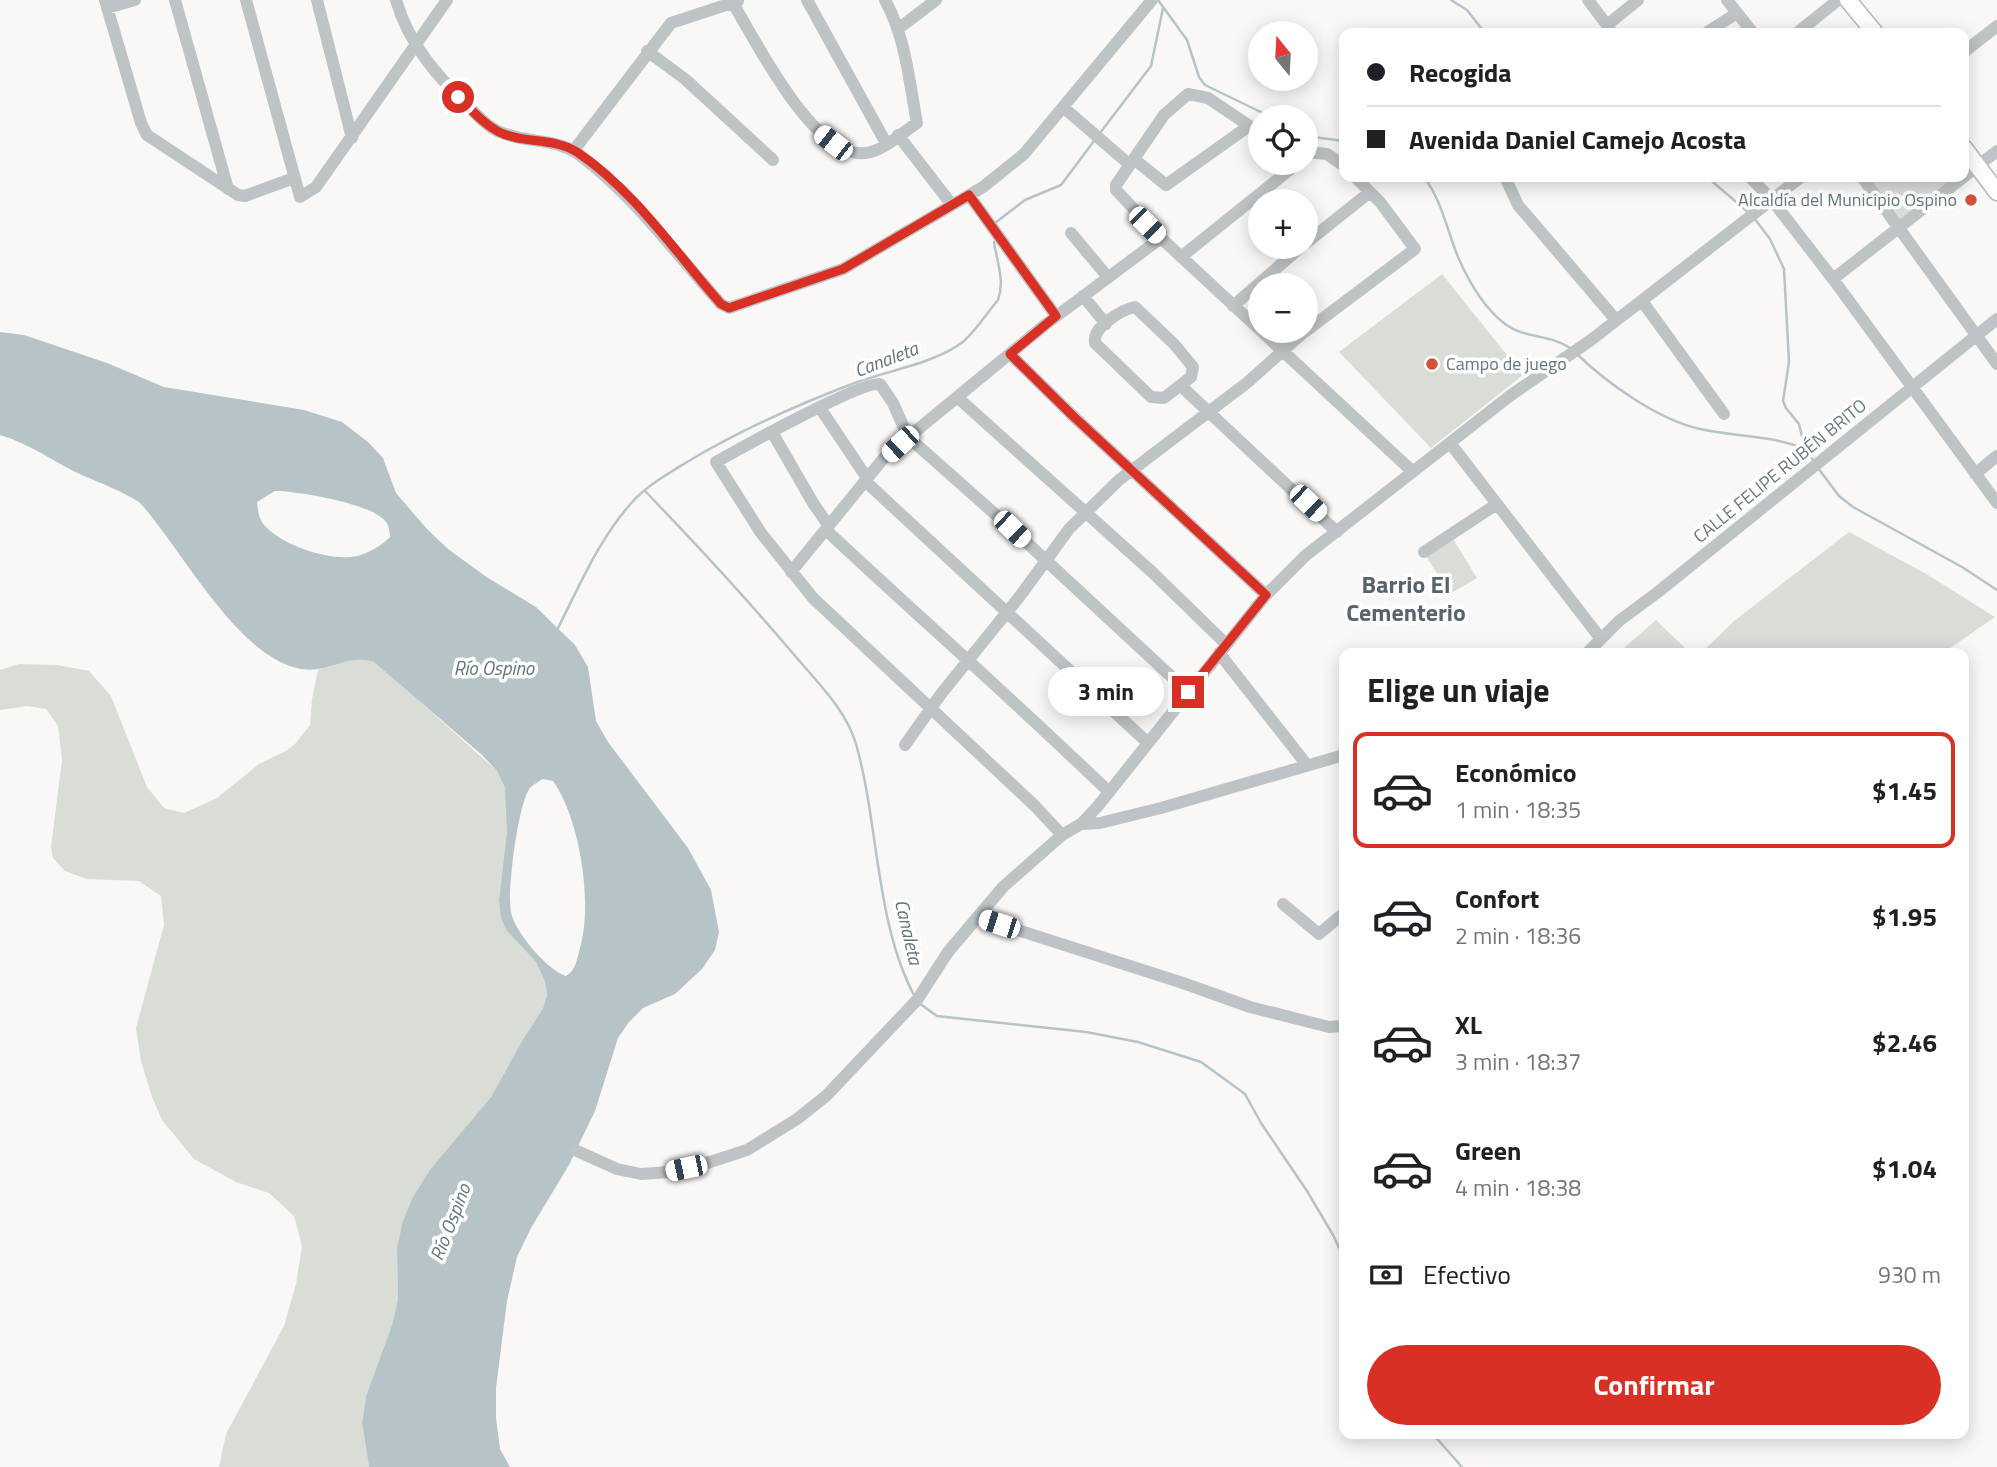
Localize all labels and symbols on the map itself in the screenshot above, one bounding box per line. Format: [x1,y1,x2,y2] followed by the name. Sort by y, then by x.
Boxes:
[1248,21,1318,91] north arrow
[442,81,474,113] route start
[810,122,857,164] car
[1738,186,1957,213] place label: Alcaldía del Municipio Ospino
[1963,192,1979,208] marker: Alcaldía del Municipio Ospino
[1125,203,1170,247] car
[850,333,923,384] water label: Canaleta
[1446,350,1567,377] place label: Campo de juego
[1424,356,1440,372] marker: Campo de juego
[1687,392,1872,549] street label: CALLE FELIPE RUBÉN BRITO
[878,422,923,466] car
[1286,481,1331,525] car
[990,507,1035,551] car
[1346,566,1466,630] district label: Barrio El Cementerio
[454,653,535,682] water label: Río Ospino
[1048,668,1164,716] callout: 3 min
[1172,676,1204,708] route end
[888,896,931,969] water label: Canaleta
[976,908,1023,940] car
[664,1153,709,1183] car
[422,1178,478,1265] water label: Río Ospino

